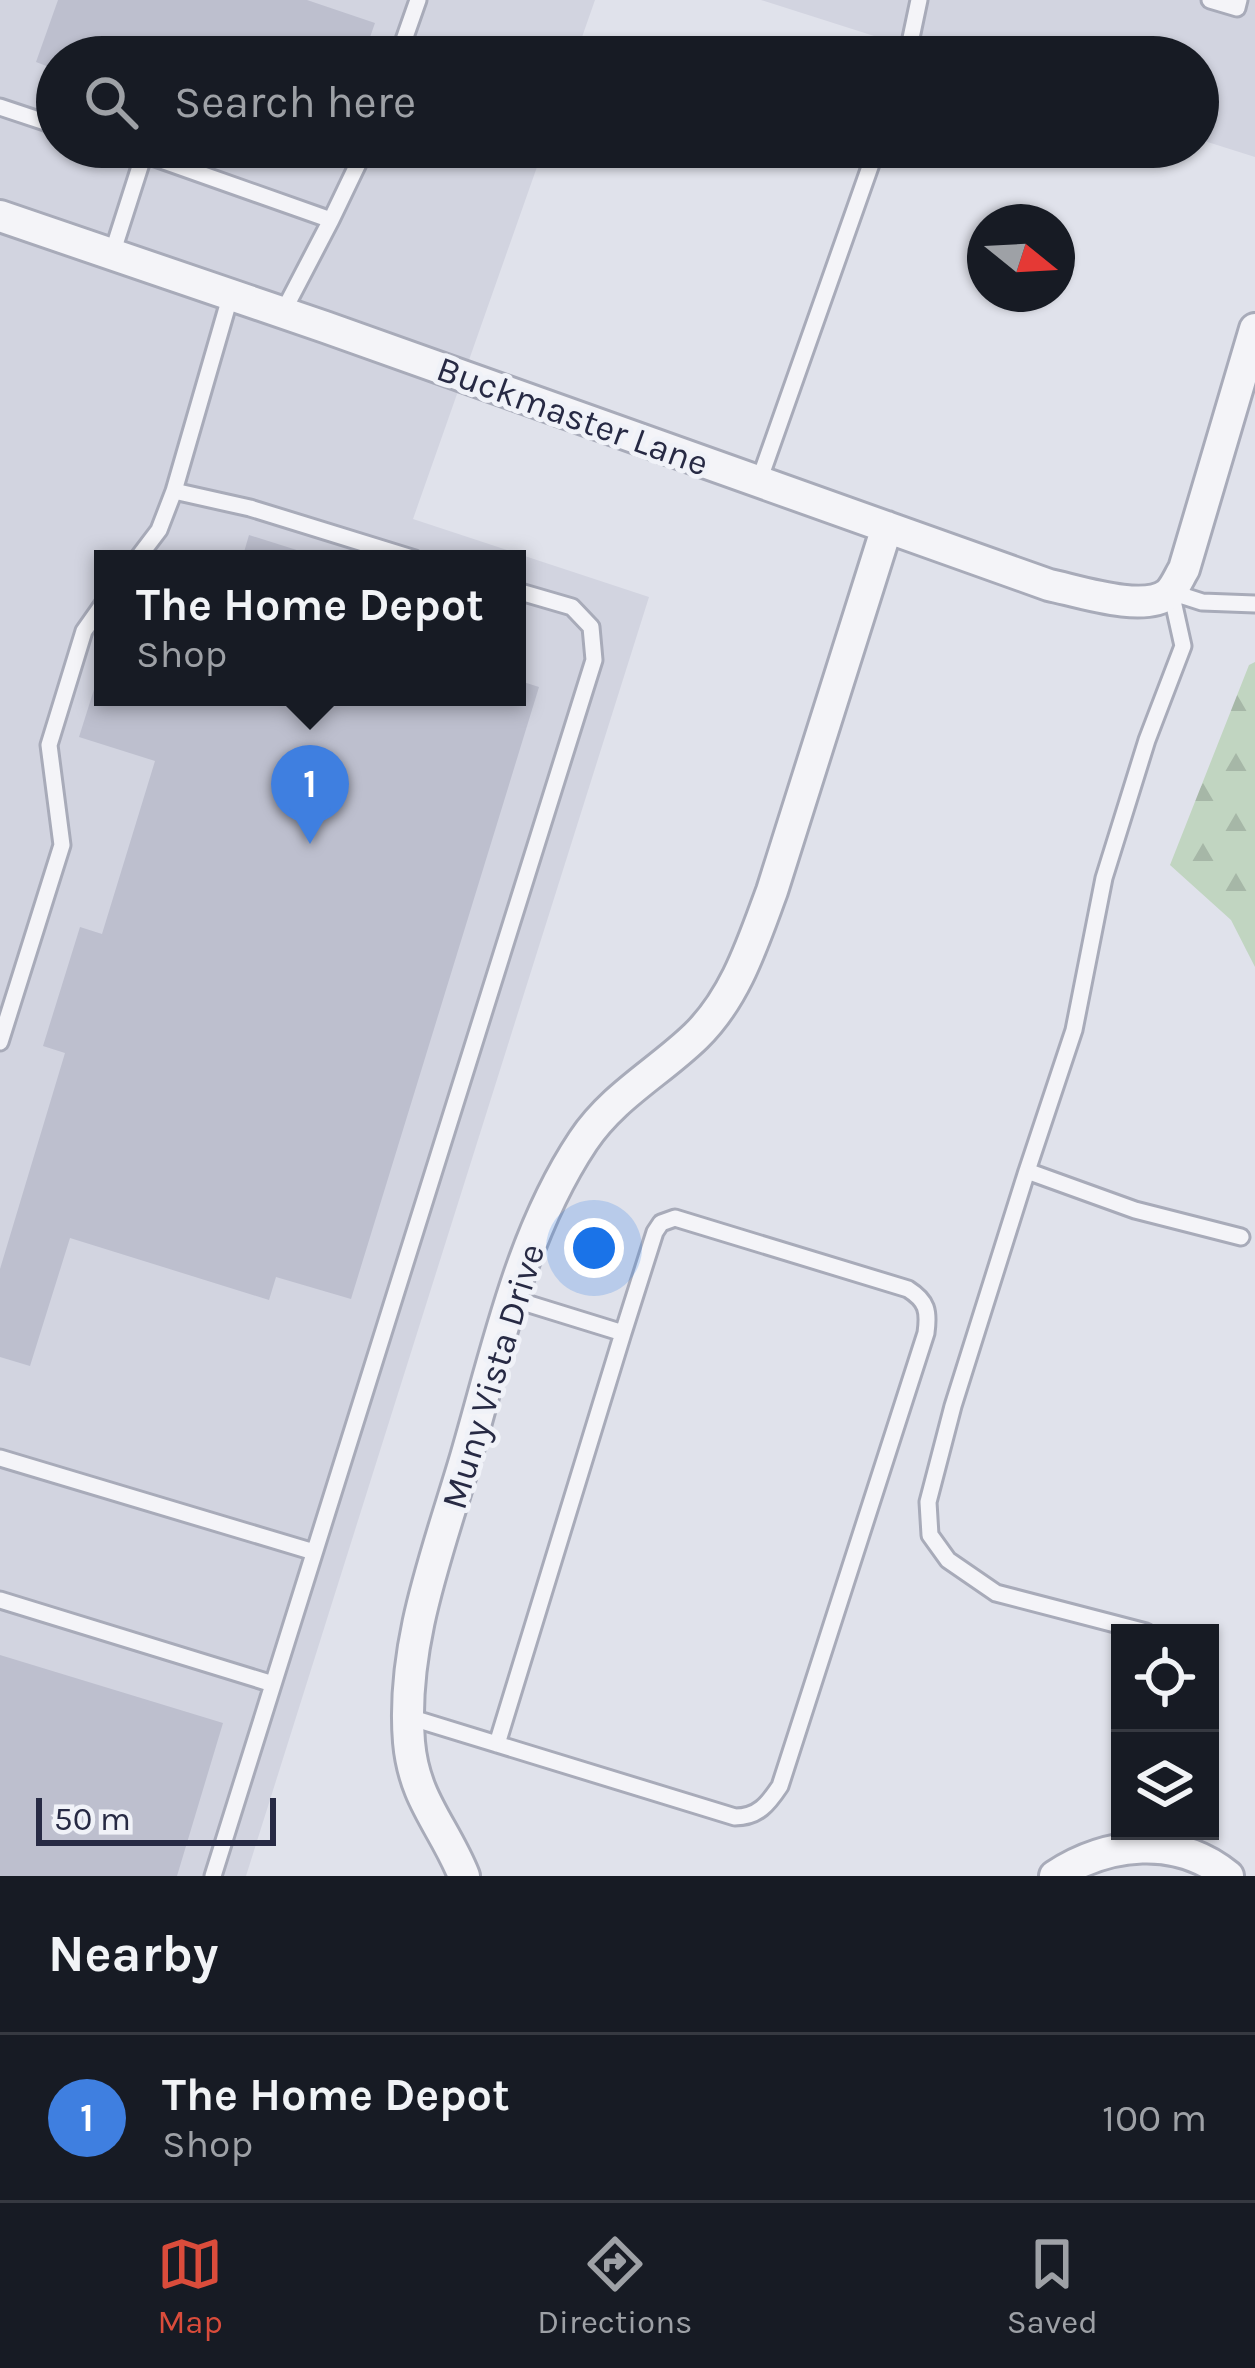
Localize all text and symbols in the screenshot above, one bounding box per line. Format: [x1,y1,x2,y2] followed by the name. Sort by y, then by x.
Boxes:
[36,36,1219,168] search box
[78,69,144,135] icon: search
[174,76,416,128] text: Search here
[967,204,1075,312] north arrow
[431,347,714,485] street label: Buckmaster Lane
[94,550,526,706] popup
[136,579,484,631] text: The Home Depot
[136,631,227,677] text: Shop
[271,745,349,844] pin: 1
[564,1218,624,1278] your location
[433,1239,553,1514] street label: Muny Vista Drive
[1111,1624,1219,1840] map controls
[1111,1624,1219,1732] button: locate
[1111,1732,1219,1840] button: layers
[36,1792,276,1845] scale bar
[54,1800,131,1838] text: 50 m
[48,1924,218,1984] text: Nearby
[162,2069,510,2121] text: The Home Depot
[80,2095,94,2141] text: 1
[1102,2095,1207,2141] text: 100 m
[162,2121,253,2167] text: Shop
[157,2231,223,2341] tab: Map
[537,2231,692,2341] tab: Directions
[1007,2231,1098,2341] tab: Saved

